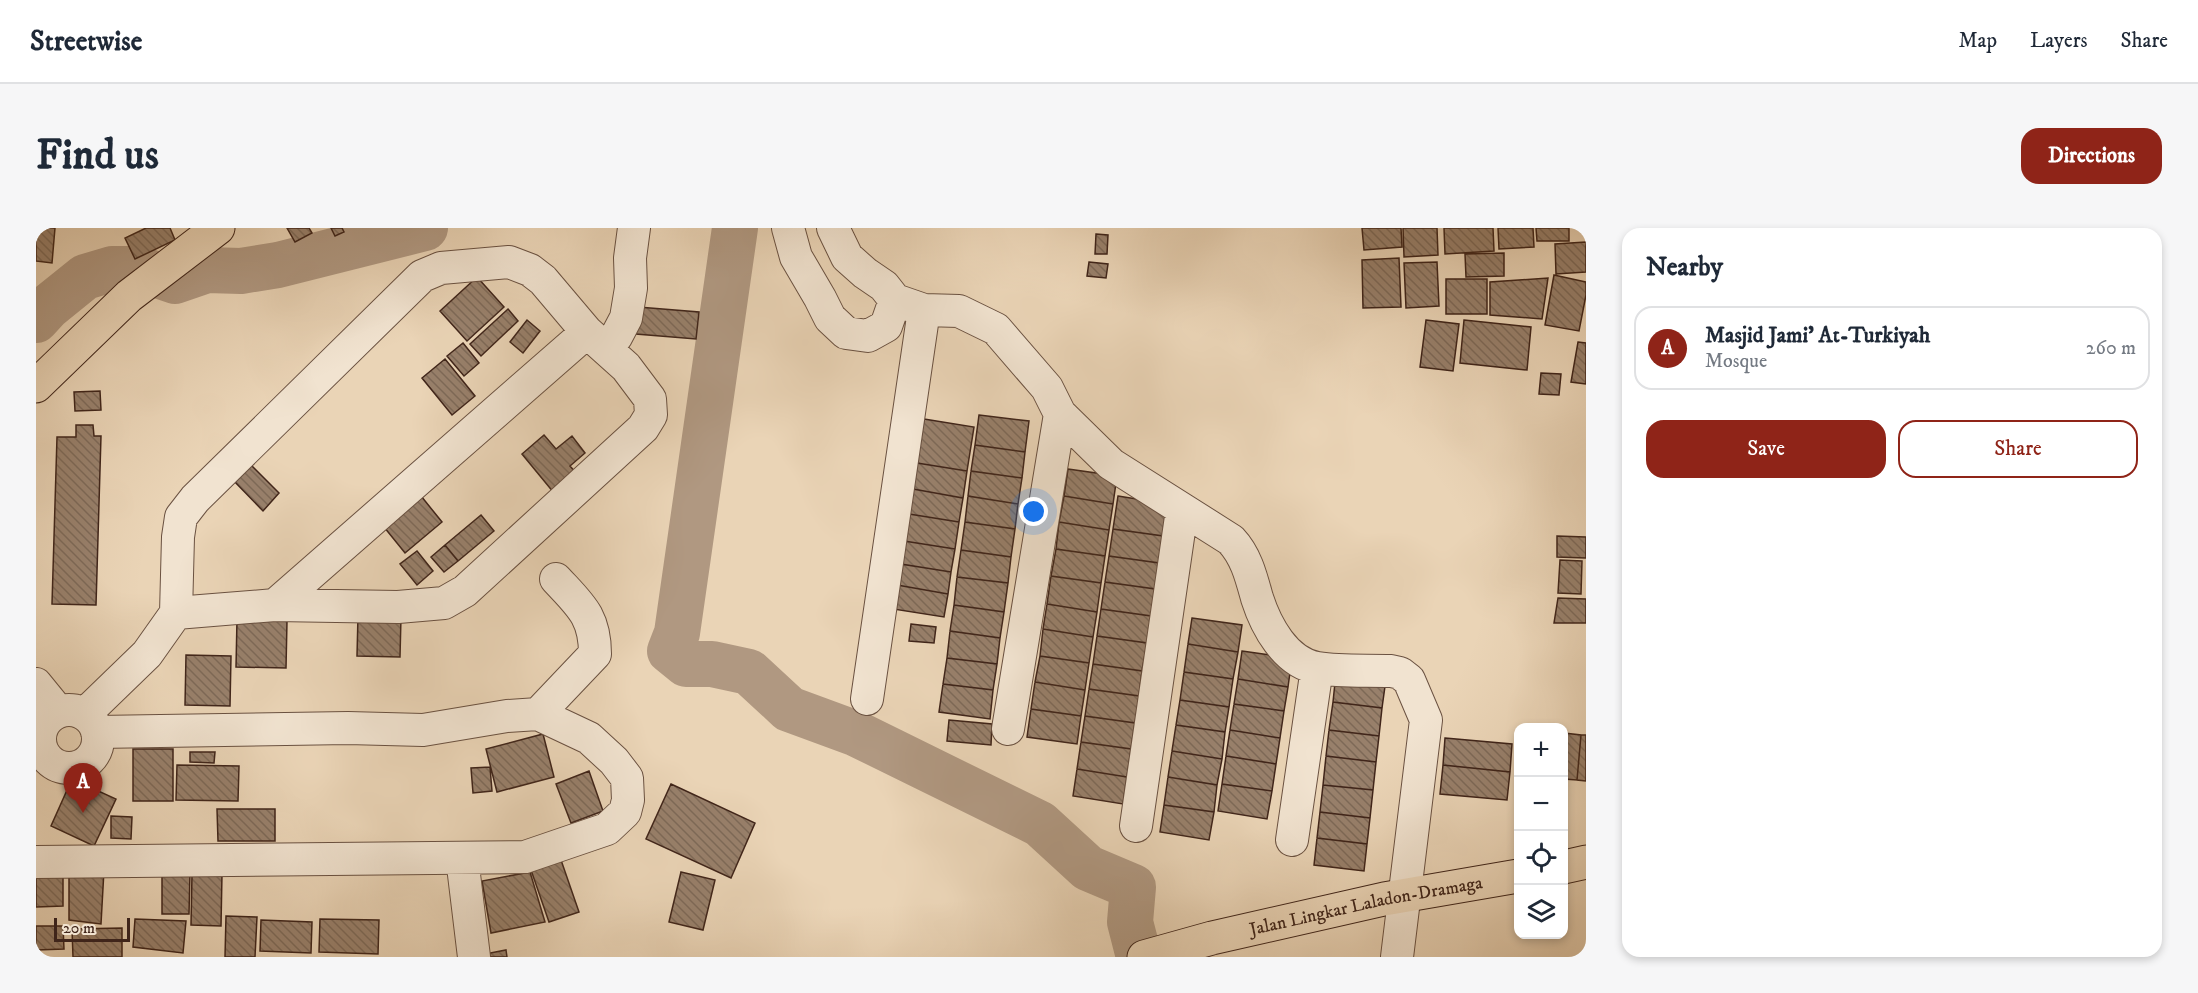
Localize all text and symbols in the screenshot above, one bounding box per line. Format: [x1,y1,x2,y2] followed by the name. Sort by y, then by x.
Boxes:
[30,24,142,59] text: Streetwise
[1958,28,1997,54] text: Map
[2030,28,2088,54] text: Layers
[2121,28,2168,54] text: Share
[2021,128,2162,184] button: Directions
[36,130,159,182] text: Find us
[1646,251,1723,284] text: Nearby
[1705,322,1930,349] text: Masjid Jami' At-Turkiyah
[1661,336,1674,361] text: A
[2086,336,2136,361] text: 260 m
[1705,349,1767,374] text: Mosque
[1646,420,1886,478] button: Save
[1898,420,2138,478] button: Share
[1019,497,1048,526] your location
[1514,723,1568,939] map controls
[1514,723,1568,777] button: +
[64,764,102,813] pin: A
[1514,777,1568,831] button: −
[1514,831,1568,885] button: locate
[1246,872,1485,942] street label: Jalan Lingkar Laladon-Dramaga
[1514,885,1568,939] button: layers
[54,915,130,942] scale bar
[63,918,95,938] text: 20 m

